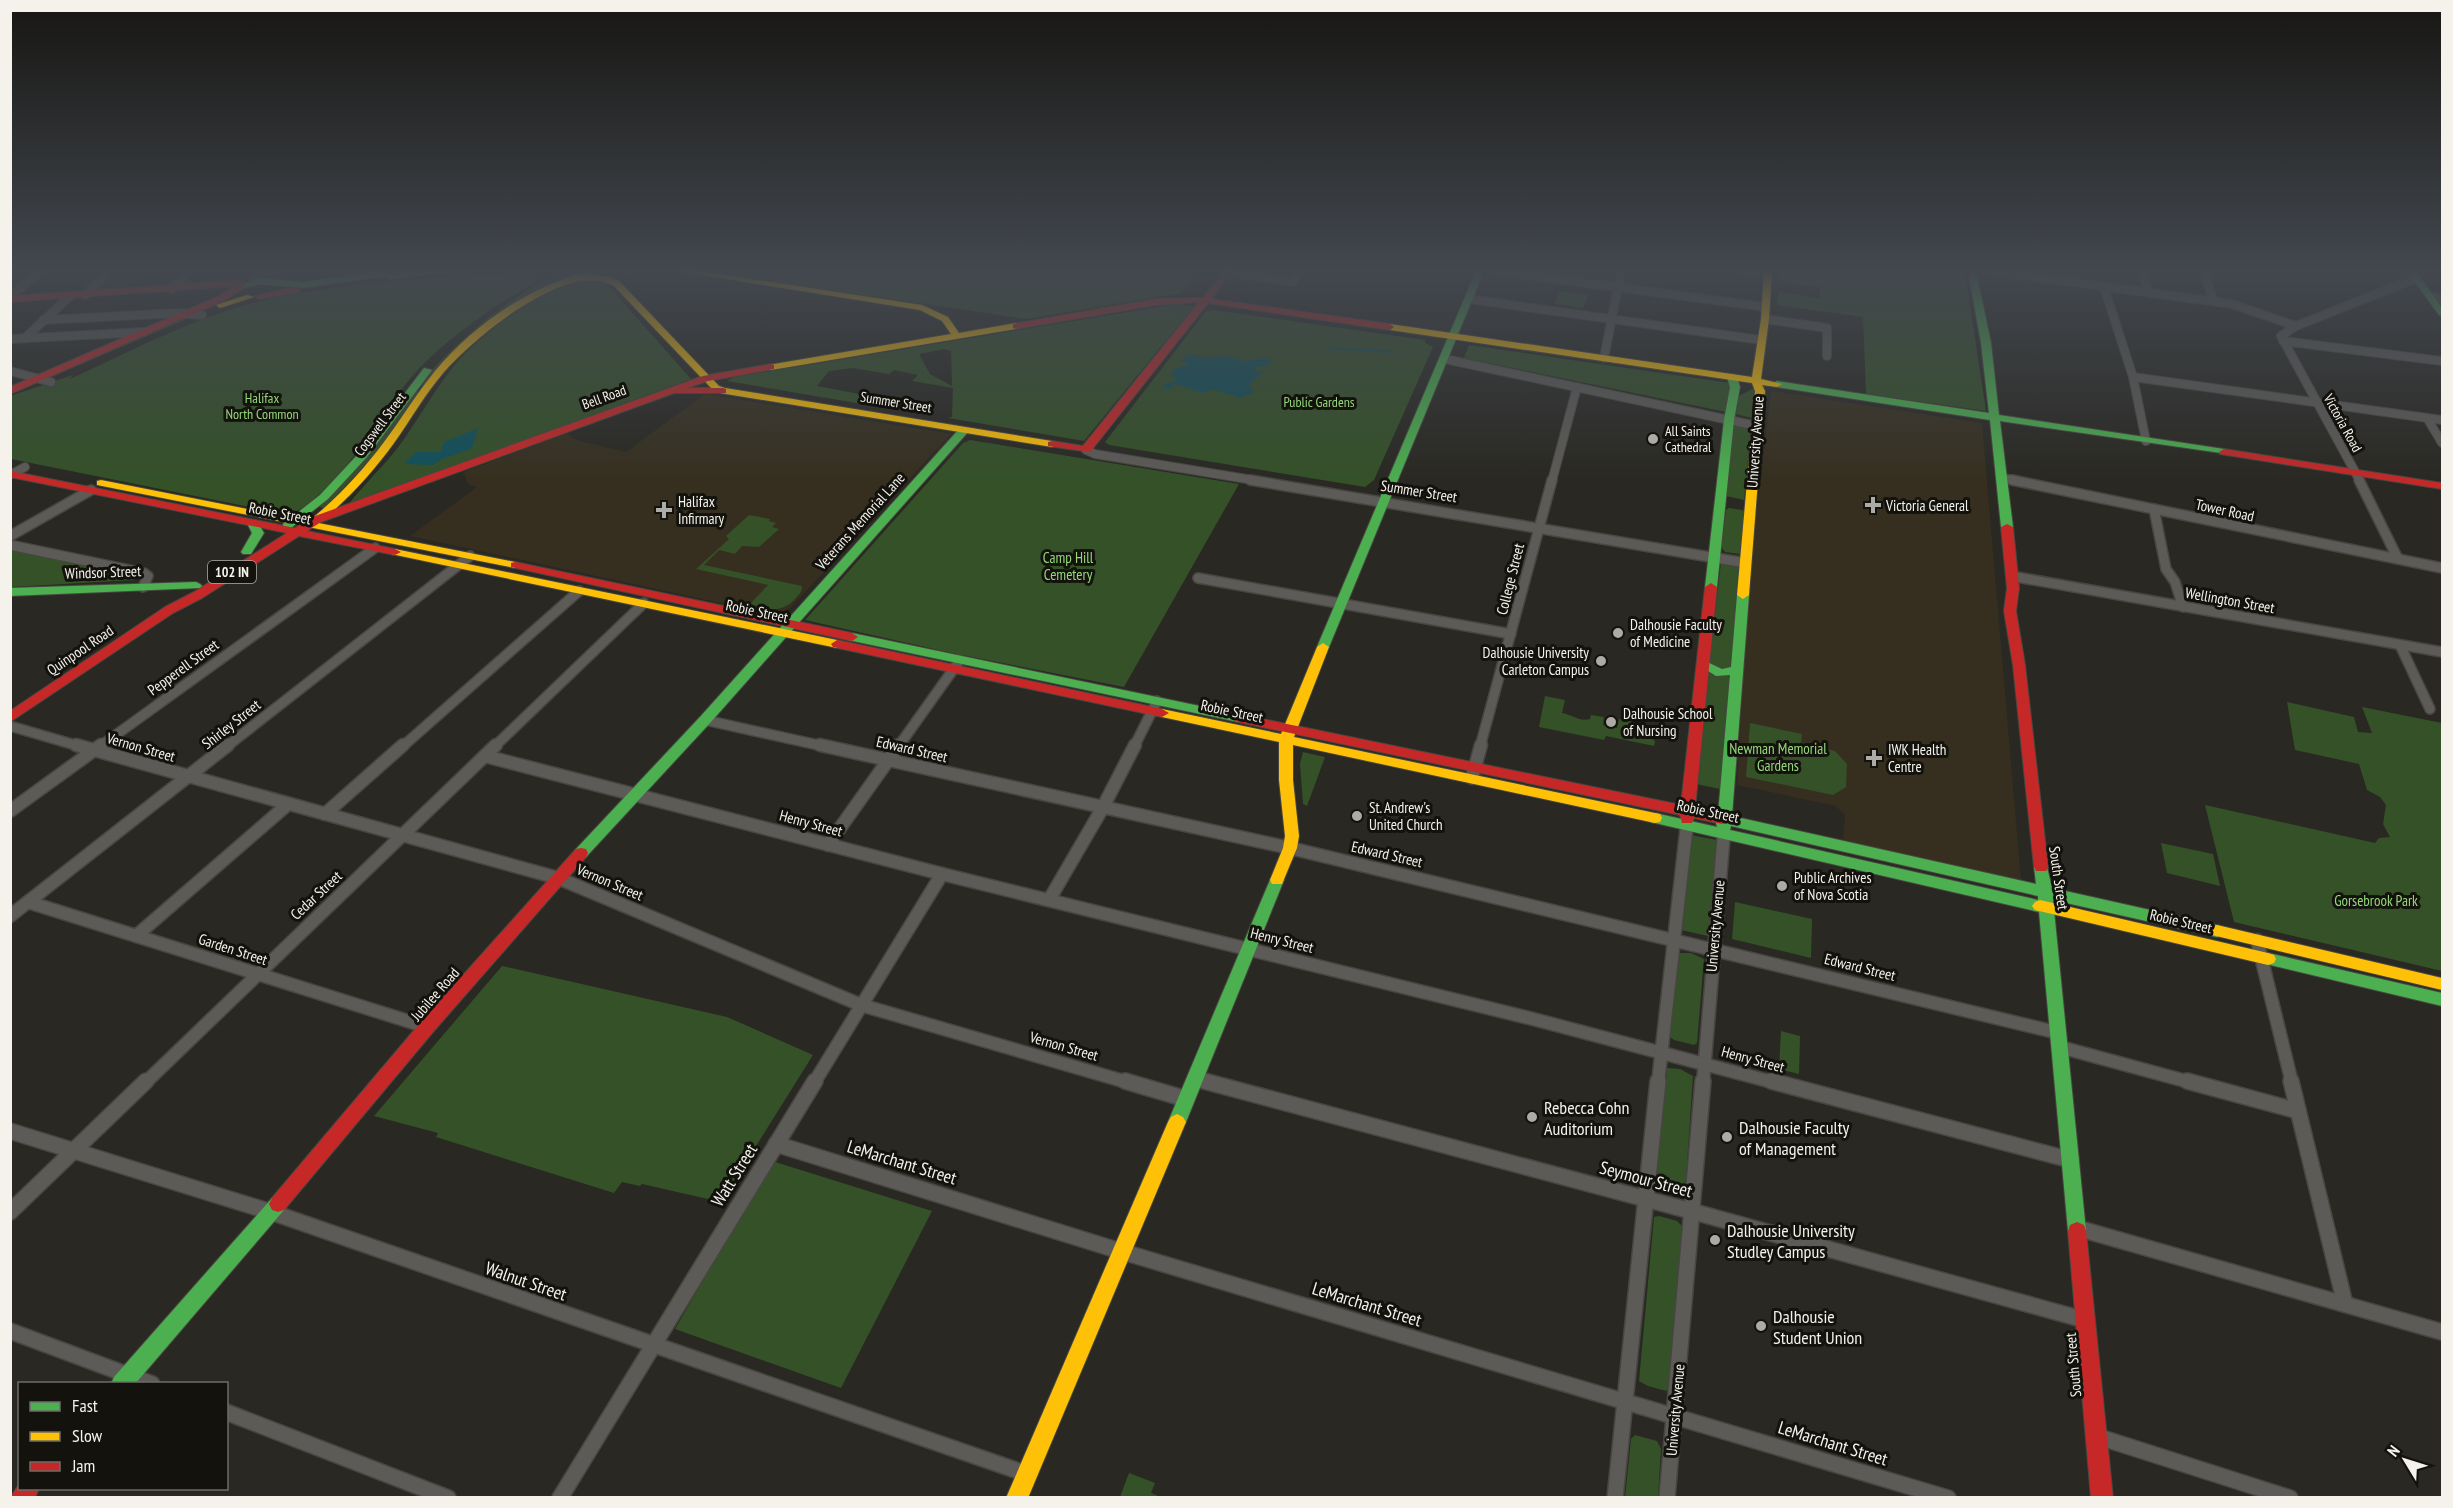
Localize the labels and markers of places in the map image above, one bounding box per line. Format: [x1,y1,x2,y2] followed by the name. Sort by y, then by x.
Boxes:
[1665,422,1712,456] place label: All Saints Cathedral
[1646,432,1660,446] marker: All Saints Cathedral
[678,492,725,528] place label: Halifax Infirmary
[1864,496,1882,514] marker: Victoria General
[1885,496,1969,515] place label: Victoria General
[655,501,673,519] marker: Halifax Infirmary
[1630,615,1722,651] place label: Dalhousie Faculty of Medicine
[1611,626,1625,640] marker: Dalhousie Faculty of Medicine
[1483,643,1589,679] place label: Dalhousie University Carleton Campus
[1594,654,1608,668] marker: Dalhousie University Carleton Campus
[1623,704,1713,740] place label: Dalhousie School of Nursing
[1604,715,1618,729] marker: Dalhousie School of Nursing
[1888,740,1946,776] place label: IWK Health Centre
[1865,749,1883,767] marker: IWK Health Centre
[1369,798,1443,834] place label: St. Andrew's United Church
[1350,809,1364,823] marker: St. Andrew's United Church
[1794,868,1871,904] place label: Public Archives of Nova Scotia
[1775,879,1789,893] marker: Public Archives of Nova Scotia
[1544,1096,1629,1140] place label: Rebecca Cohn Auditorium
[1525,1110,1539,1124] marker: Rebecca Cohn Auditorium
[1739,1116,1849,1160] place label: Dalhousie Faculty of Management
[1720,1130,1734,1144] marker: Dalhousie Faculty of Management
[1727,1219,1855,1263] place label: Dalhousie University Studley Campus
[1708,1233,1722,1247] marker: Dalhousie University Studley Campus
[1773,1305,1862,1349] place label: Dalhousie Student Union
[1754,1319,1768,1333] marker: Dalhousie Student Union

